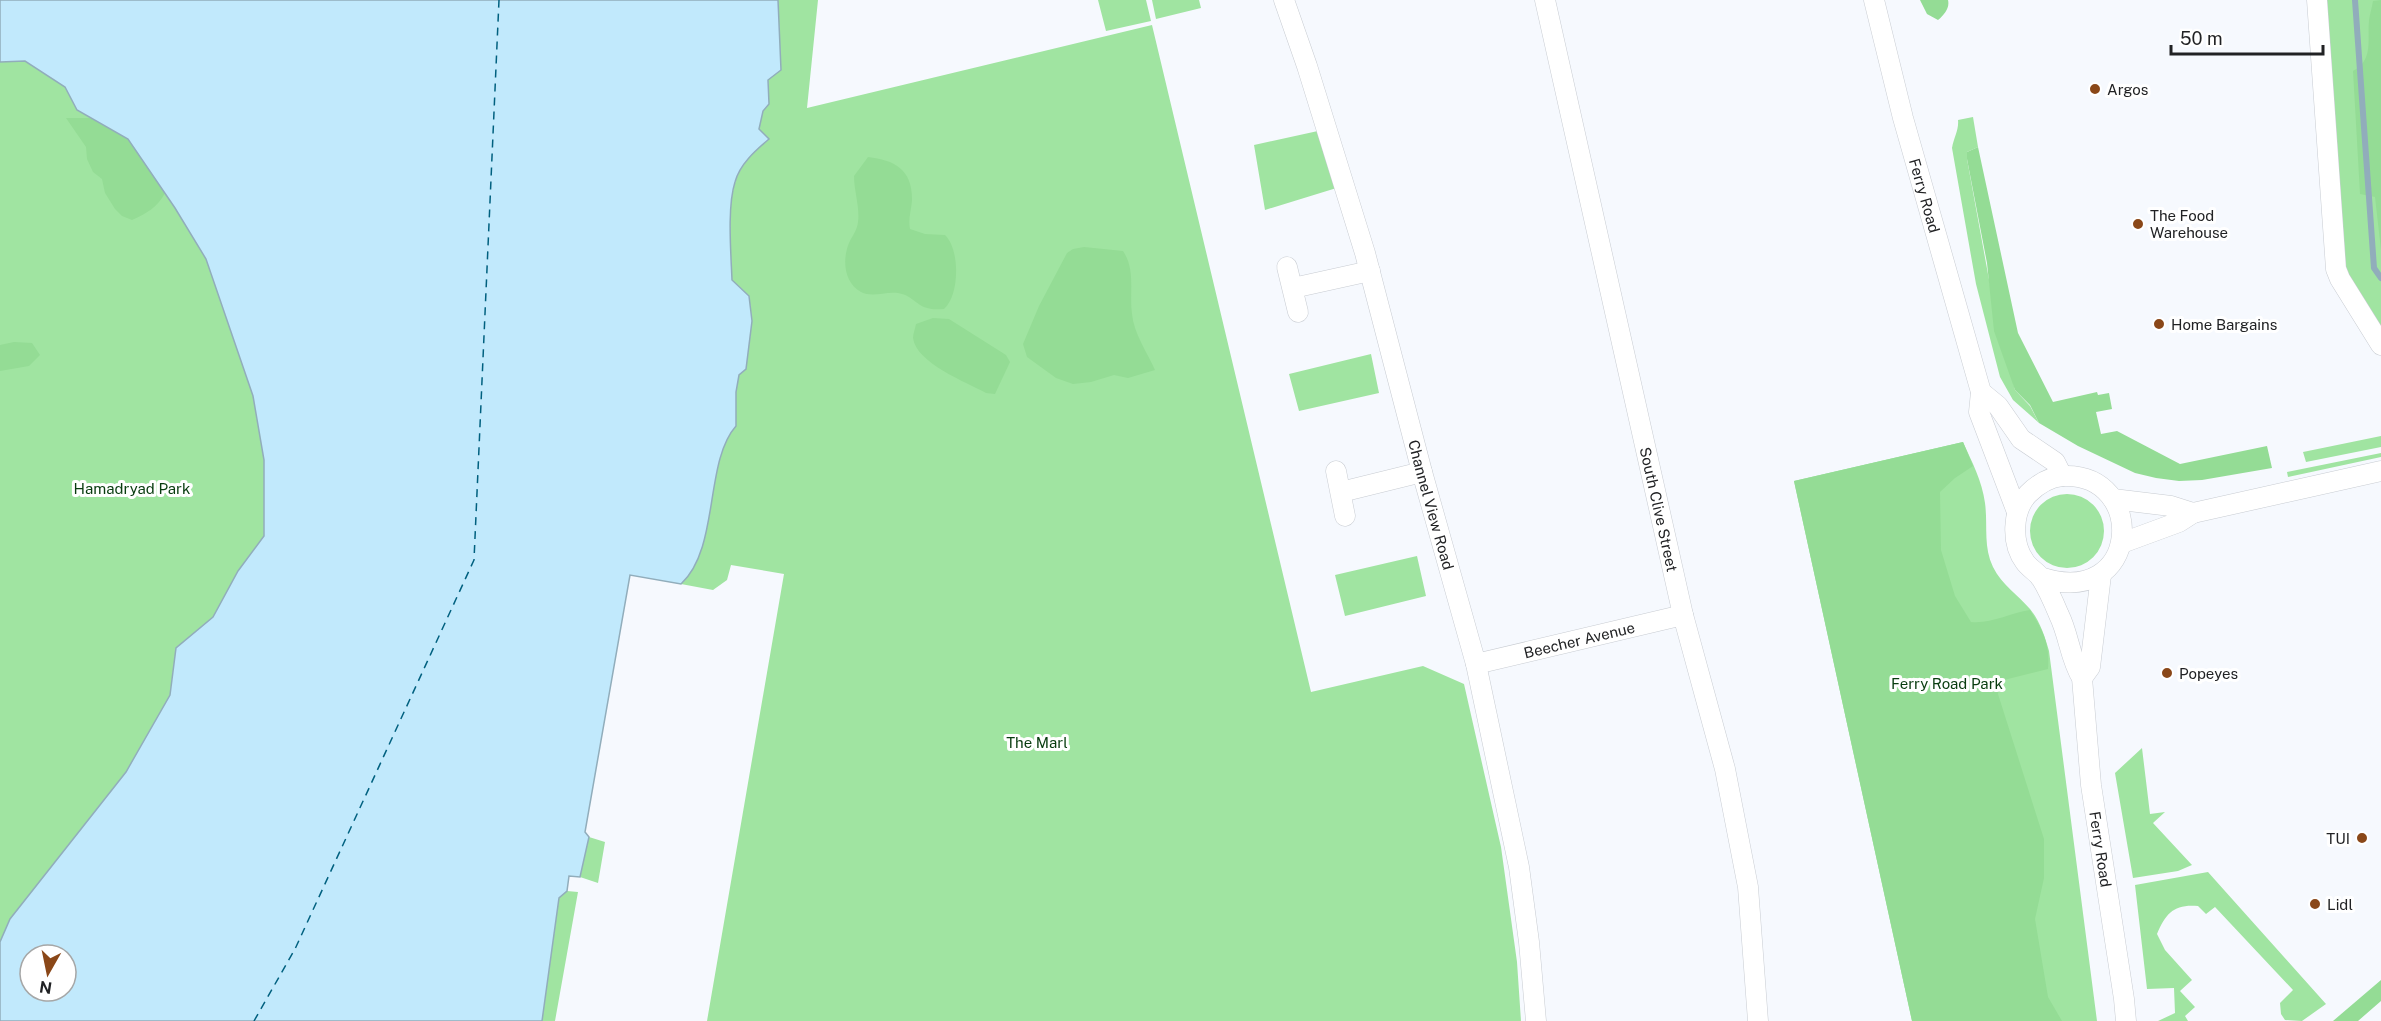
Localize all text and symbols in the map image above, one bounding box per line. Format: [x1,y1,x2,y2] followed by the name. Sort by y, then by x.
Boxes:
[2171,18,2322,56] scale bar
[2180,28,2223,49] text: 50 m
[2107,81,2148,98] place label: Argos
[2088,82,2102,96] marker: Argos
[1906,156,1944,234] street label: Ferry Road
[2150,207,2228,241] place label: The Food Warehouse
[2131,217,2145,231] marker: The Food Warehouse
[2171,316,2277,333] place label: Home Bargains
[2152,317,2166,331] marker: Home Bargains
[1405,438,1458,572] street label: Channel View Road
[1637,445,1682,573] street label: South Clive Street
[74,480,190,497] park label: Hamadryad Park
[1522,618,1636,661] street label: Beecher Avenue
[2179,665,2238,682] place label: Popeyes
[2160,666,2174,680] marker: Popeyes
[1891,675,2003,692] park label: Ferry Road Park
[1006,734,1068,751] park label: The Marl
[2087,810,2115,888] street label: Ferry Road
[2326,830,2350,847] place label: TUI
[2355,831,2369,845] marker: TUI
[2327,896,2353,913] place label: Lidl
[2308,897,2322,911] marker: Lidl
[18,943,78,1003] north arrow
[38,977,53,998] text: N

